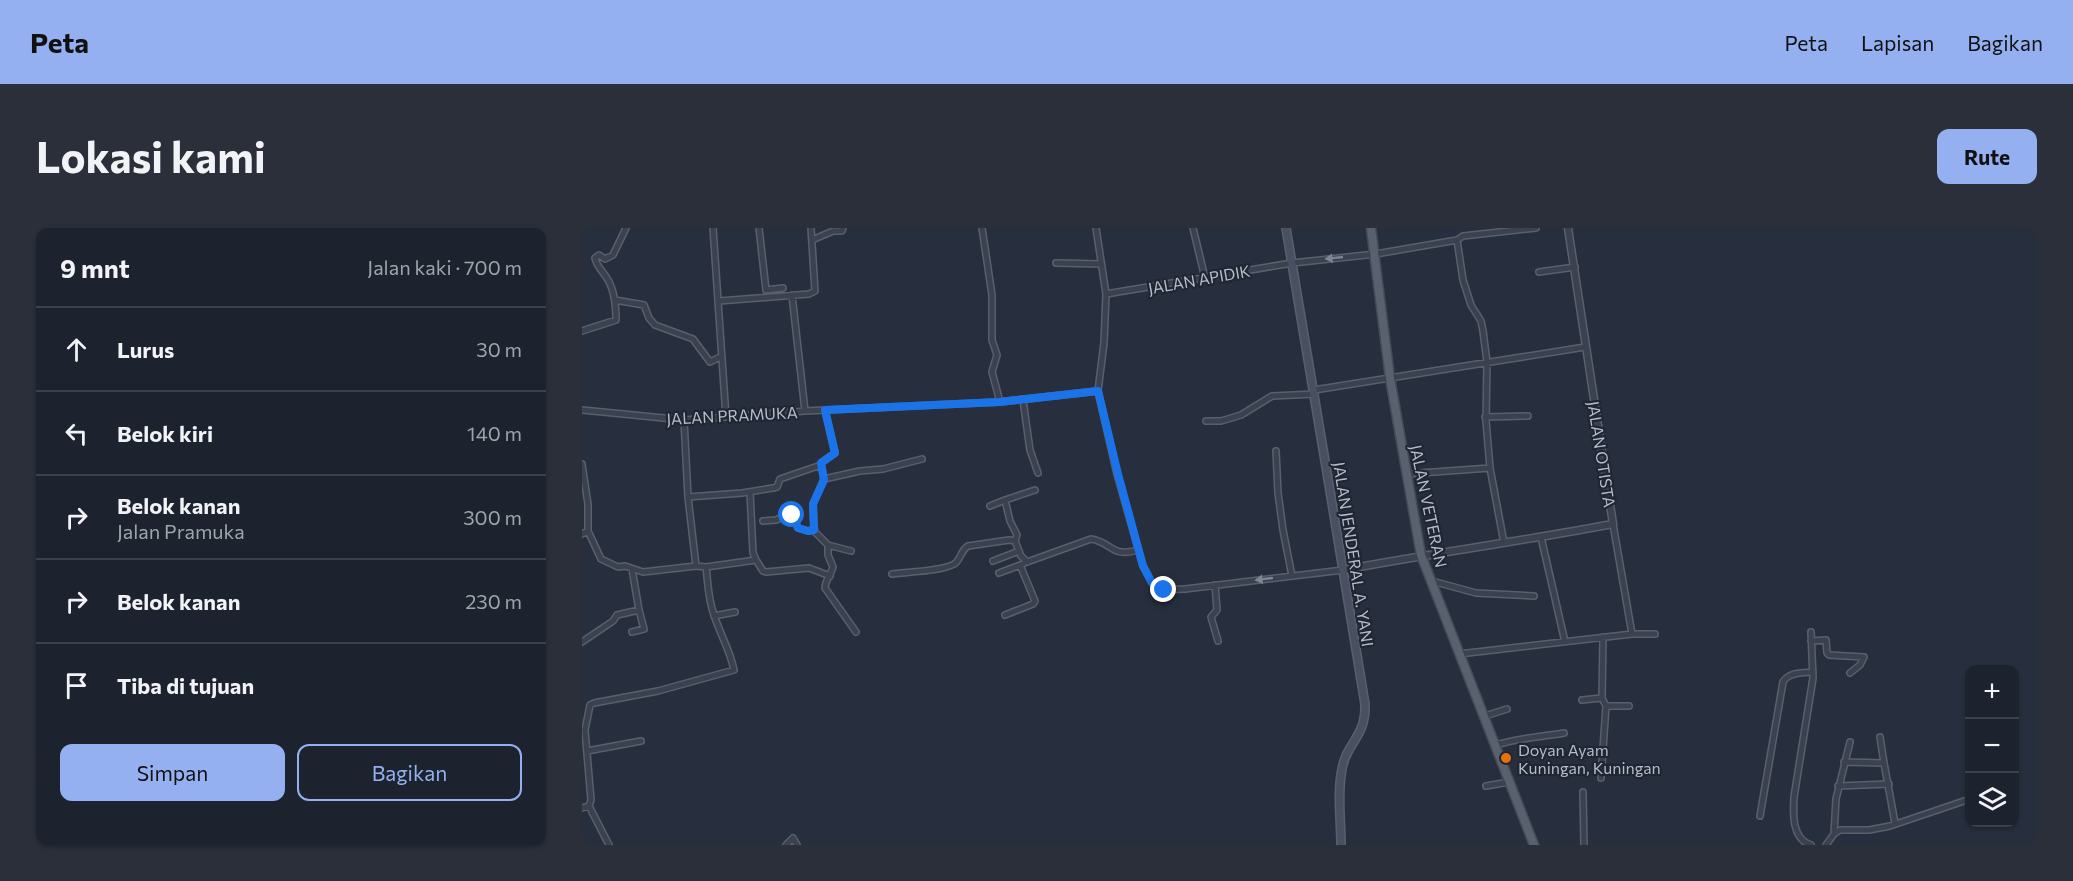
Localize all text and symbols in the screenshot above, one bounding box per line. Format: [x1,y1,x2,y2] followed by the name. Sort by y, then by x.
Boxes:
[30,25,89,59] text: Peta
[1785,30,1828,55] text: Peta
[1861,30,1934,55] text: Lapisan
[1967,30,2043,55] text: Bagikan
[1937,129,2037,184] button: Rute
[36,130,266,182] text: Lokasi kami
[60,252,130,283] text: 9 mnt
[1324,253,1343,263] one-way arrow
[367,255,522,279] text: Jalan kaki · 700 m
[1146,261,1252,297] street label: JALAN APIDIK
[60,333,93,366] icon: ahead
[117,336,174,363] text: Lurus
[476,337,522,361] text: 30 m
[1584,399,1620,509] street label: JALAN OTISTA
[666,402,798,428] street label: JALAN PRAMUKA
[60,417,93,450] icon: left
[117,420,213,447] text: Belok kiri
[467,421,522,445] text: 140 m
[1407,443,1451,569] street label: JALAN VETERAN
[1330,460,1378,648] street label: JALAN JENDERAL A. YANI
[117,492,240,519] text: Belok kanan
[60,501,93,534] icon: right
[778,501,804,527] route start
[463,505,522,529] text: 300 m
[117,519,245,543] text: Jalan Pramuka
[1255,575,1274,584] one-way arrow
[1150,576,1176,602] route end
[60,585,93,618] icon: right
[117,588,240,615] text: Belok kanan
[465,589,522,613] text: 230 m
[1965,665,2019,827] map controls
[1965,665,2019,719] button: +
[60,669,93,702] icon: arrive
[117,672,254,699] text: Tiba di tujuan
[1965,719,2019,773] button: −
[1518,740,1661,777] place label: Doyan Ayam Kuningan, Kuningan
[60,744,285,801] button: Simpan
[297,744,522,801] button: Bagikan
[1499,751,1513,765] marker: Doyan Ayam Kuningan, Kuningan
[1965,773,2019,827] button: layers

